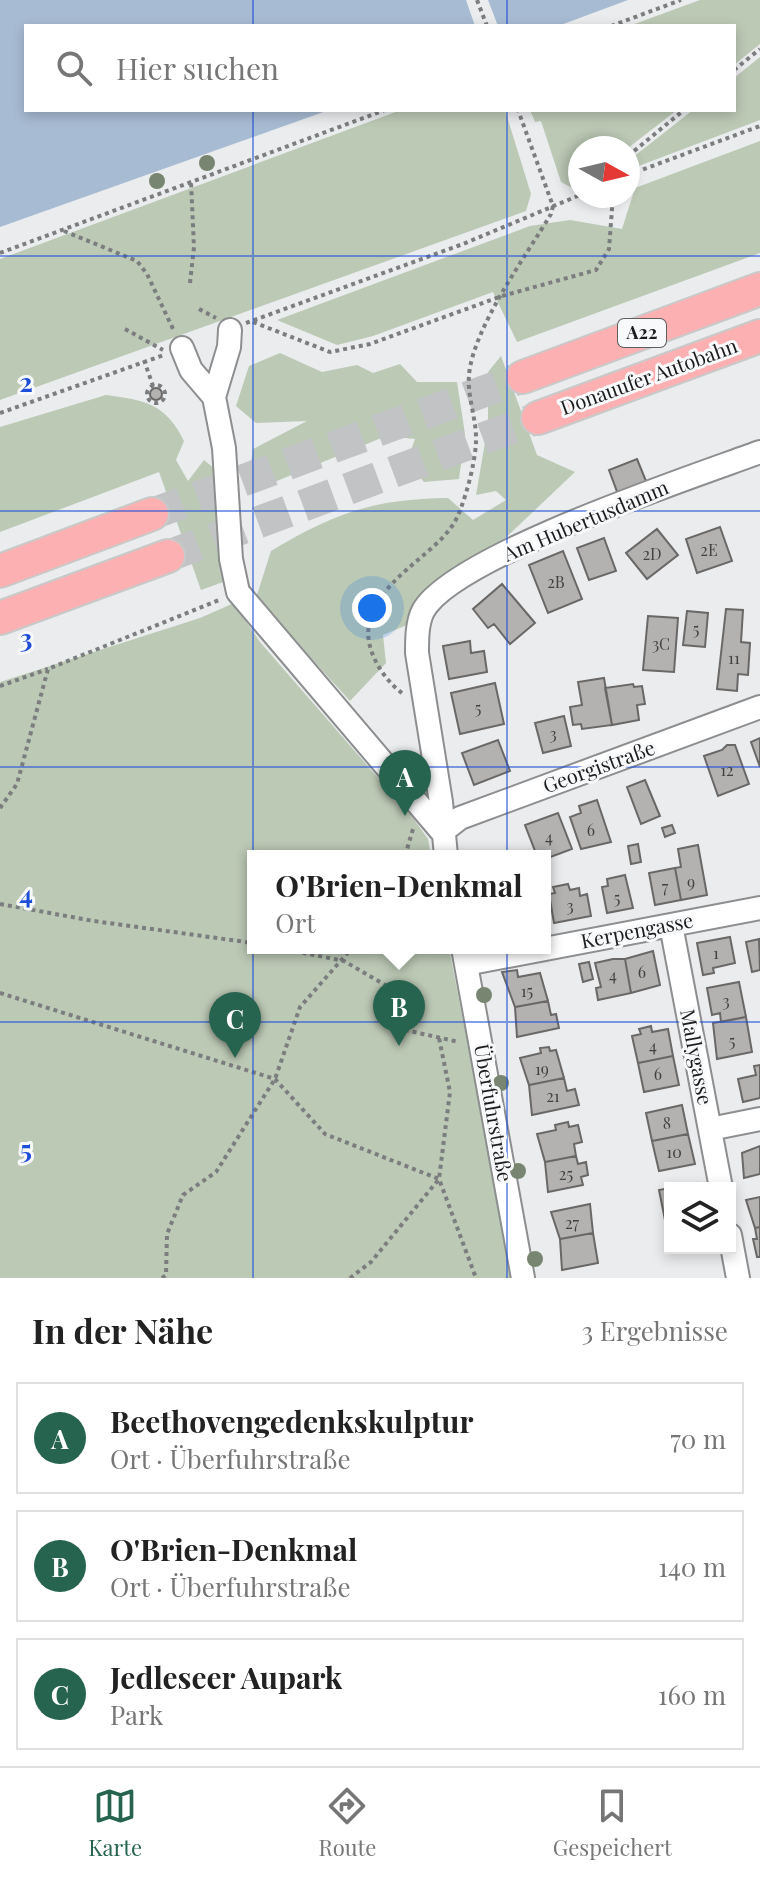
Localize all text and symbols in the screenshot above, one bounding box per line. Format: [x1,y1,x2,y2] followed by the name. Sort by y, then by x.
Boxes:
[24,24,736,112] search box
[52,46,96,90] icon: search
[116,48,279,88] text: Hier suchen
[568,136,640,208] north arrow
[618,319,666,347] road number: A22
[556,331,741,420] street label: Donauufer Autobahn
[19,364,33,399] text: 2
[498,473,672,567] street label: Am Hubertusdamm
[700,539,718,560] house number: 2E
[642,543,662,564] house number: 2D
[547,571,565,592] house number: 2B
[352,588,392,628] your location
[693,618,699,639] house number: 5
[20,620,32,655] text: 3
[652,633,670,654] house number: 3C
[728,647,740,668] house number: 11
[475,697,481,718] house number: 5
[549,723,557,744] house number: 3
[539,733,658,798] street label: Georgistraße
[379,750,431,816] pin: A
[720,759,734,780] house number: 12
[587,819,595,840] house number: 6
[545,826,553,847] house number: 4
[247,850,551,954] popup
[275,865,523,905] text: O'Brien-Denkmal
[687,871,695,892] house number: 9
[19,876,33,911] text: 4
[662,876,669,897] house number: 7
[614,887,620,908] house number: 5
[566,895,574,916] house number: 3
[275,905,315,940] text: Ort
[578,905,695,954] street label: Kerpengasse
[713,942,719,963] house number: 1
[638,961,646,982] house number: 6
[609,964,617,985] house number: 4
[373,980,425,1046] pin: B
[521,980,533,1001] house number: 15
[722,990,730,1011] house number: 3
[209,992,261,1058] pin: C
[675,1007,720,1107] street label: Mallygasse
[729,1030,735,1051] house number: 5
[649,1035,657,1056] house number: 4
[469,1042,520,1184] street label: Überfuhrstraße
[535,1058,549,1079] house number: 19
[654,1063,662,1084] house number: 6
[546,1085,560,1106] house number: 21
[663,1112,671,1133] house number: 8
[20,1131,32,1166] text: 5
[666,1141,682,1162] house number: 10
[559,1163,573,1184] house number: 25
[664,1182,736,1254] map controls
[664,1182,736,1254] button: layers
[565,1212,580,1233] house number: 27
[32,1307,213,1353] text: In der Nähe
[582,1313,728,1348] text: 3 Ergebnisse
[110,1401,473,1441] text: Beethovengedenkskulptur
[51,1421,69,1456] text: A
[670,1421,726,1456] text: 70 m
[110,1441,351,1476] text: Ort · Überfuhrstraße
[110,1529,357,1569] text: O'Brien-Denkmal
[51,1549,69,1584] text: B
[658,1549,726,1584] text: 140 m
[110,1569,351,1604] text: Ort · Überfuhrstraße
[110,1657,342,1697] text: Jedleseer Aupark
[51,1677,69,1712] text: C
[658,1677,726,1712] text: 160 m
[110,1697,163,1732] text: Park
[88,1784,142,1862] tab: Karte
[318,1784,376,1862] tab: Route
[553,1784,672,1862] tab: Gespeichert

